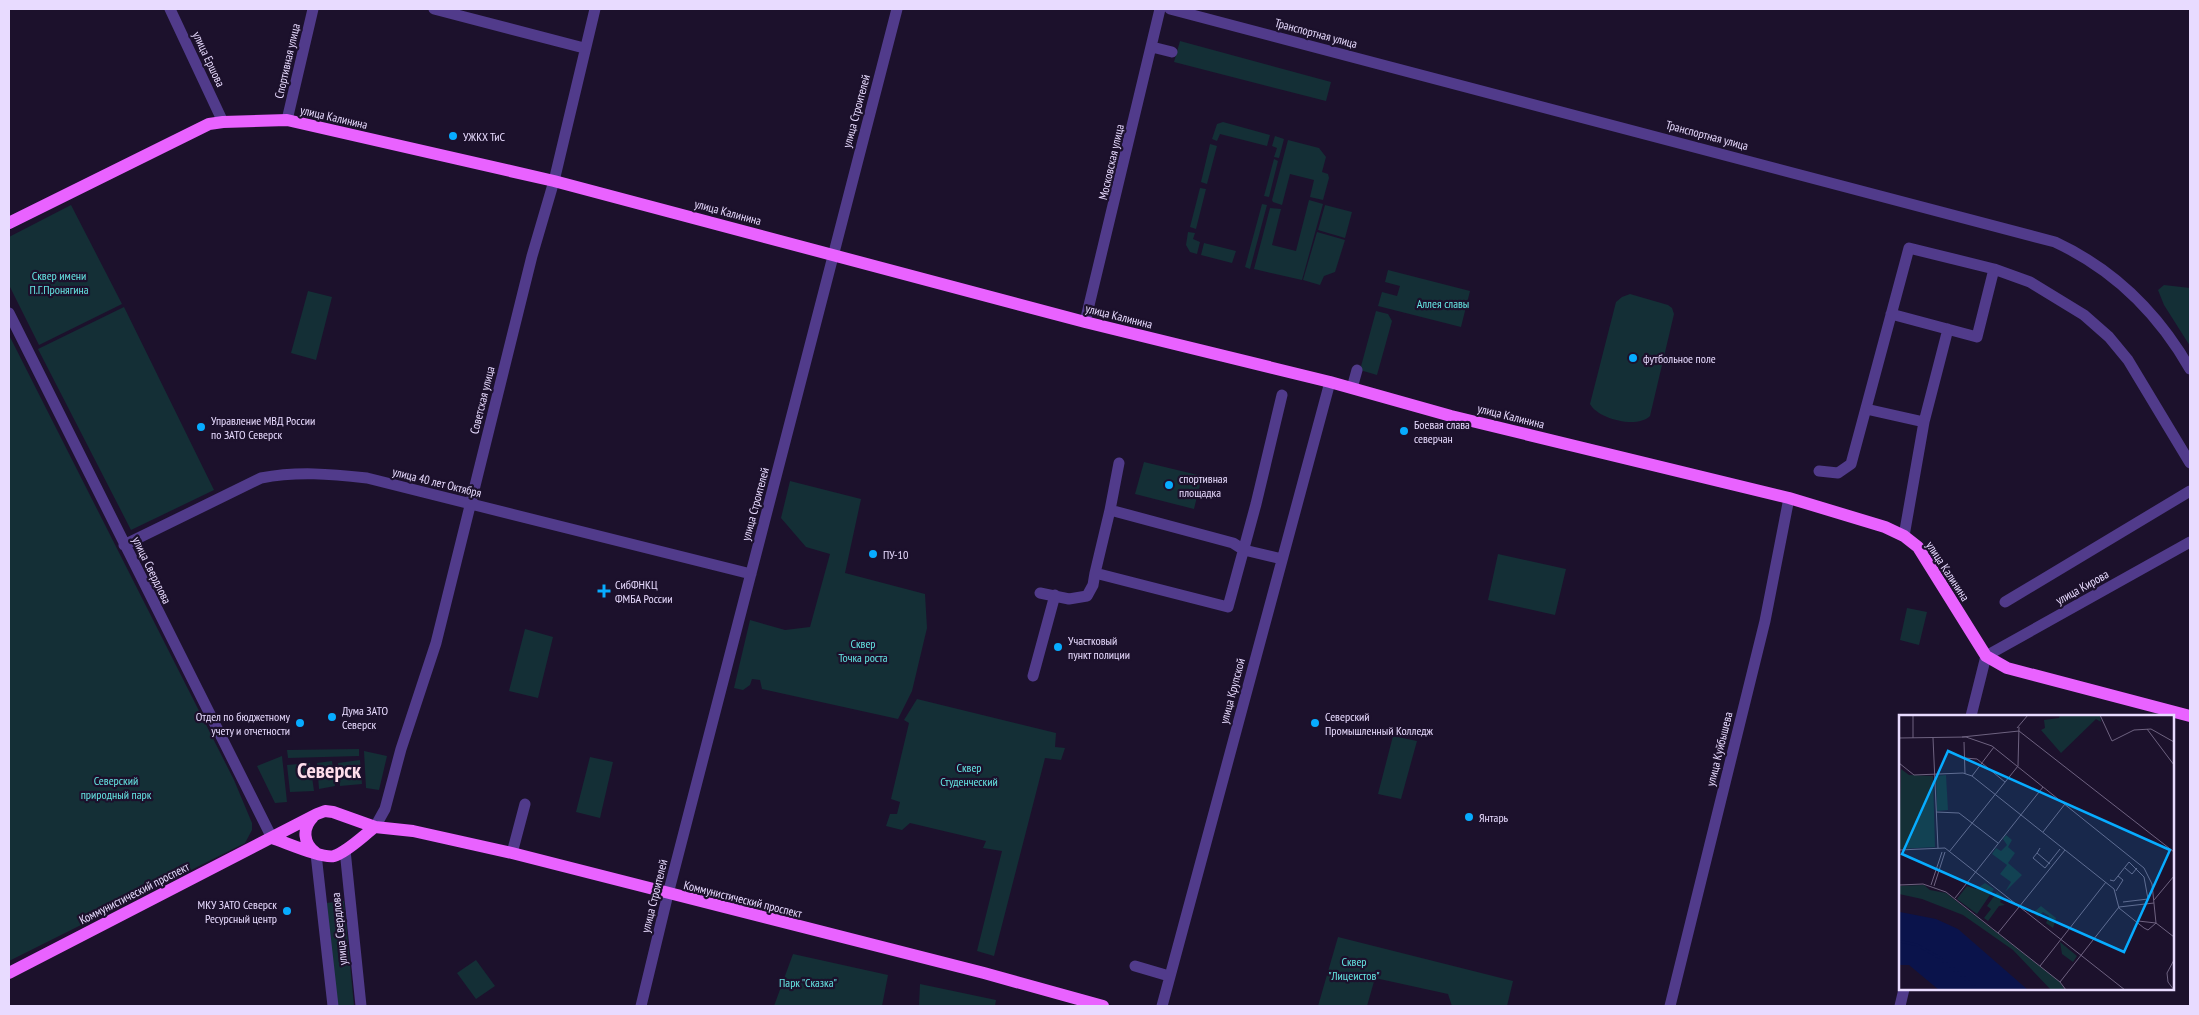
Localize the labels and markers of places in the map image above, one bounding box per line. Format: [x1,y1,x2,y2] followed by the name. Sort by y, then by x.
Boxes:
[463,129,506,144] place label: УЖКХ ТиС
[447,130,459,142] marker: УЖКХ ТиС
[1643,351,1716,366] place label: футбольное поле
[1627,352,1639,364] marker: футбольное поле
[211,413,315,442] place label: Управление МВД России по ЗАТО Северск
[1414,417,1470,446] place label: Боевая слава северчан
[195,421,207,433] marker: Управление МВД России по ЗАТО Северск
[1398,425,1410,437] marker: Боевая слава северчан
[1179,471,1228,500] place label: спортивная площадка
[1163,479,1175,491] marker: спортивная площадка
[883,547,908,562] place label: ПУ-10
[867,548,879,560] marker: ПУ-10
[615,577,673,606] place label: СибФНКЦ ФМБА России
[597,584,611,598] marker: СибФНКЦ ФМБА России
[1068,633,1130,662] place label: Участковый пункт полиции
[1052,641,1064,653] marker: Участковый пункт полиции
[342,703,389,732] place label: Дума ЗАТО Северск
[196,709,290,738] place label: Отдел по бюджетному учету и отчетности
[1325,709,1433,738] place label: Северский Промышленный Колледж
[326,711,338,723] marker: Дума ЗАТО Северск
[294,717,306,729] marker: Отдел по бюджетному учету и отчетности
[1309,717,1321,729] marker: Северский Промышленный Колледж
[1479,810,1509,825] place label: Янтарь
[1463,811,1475,823] marker: Янтарь
[198,897,277,926] place label: МКУ ЗАТО Северск Ресурсный центр
[281,905,293,917] marker: МКУ ЗАТО Северск Ресурсный центр

